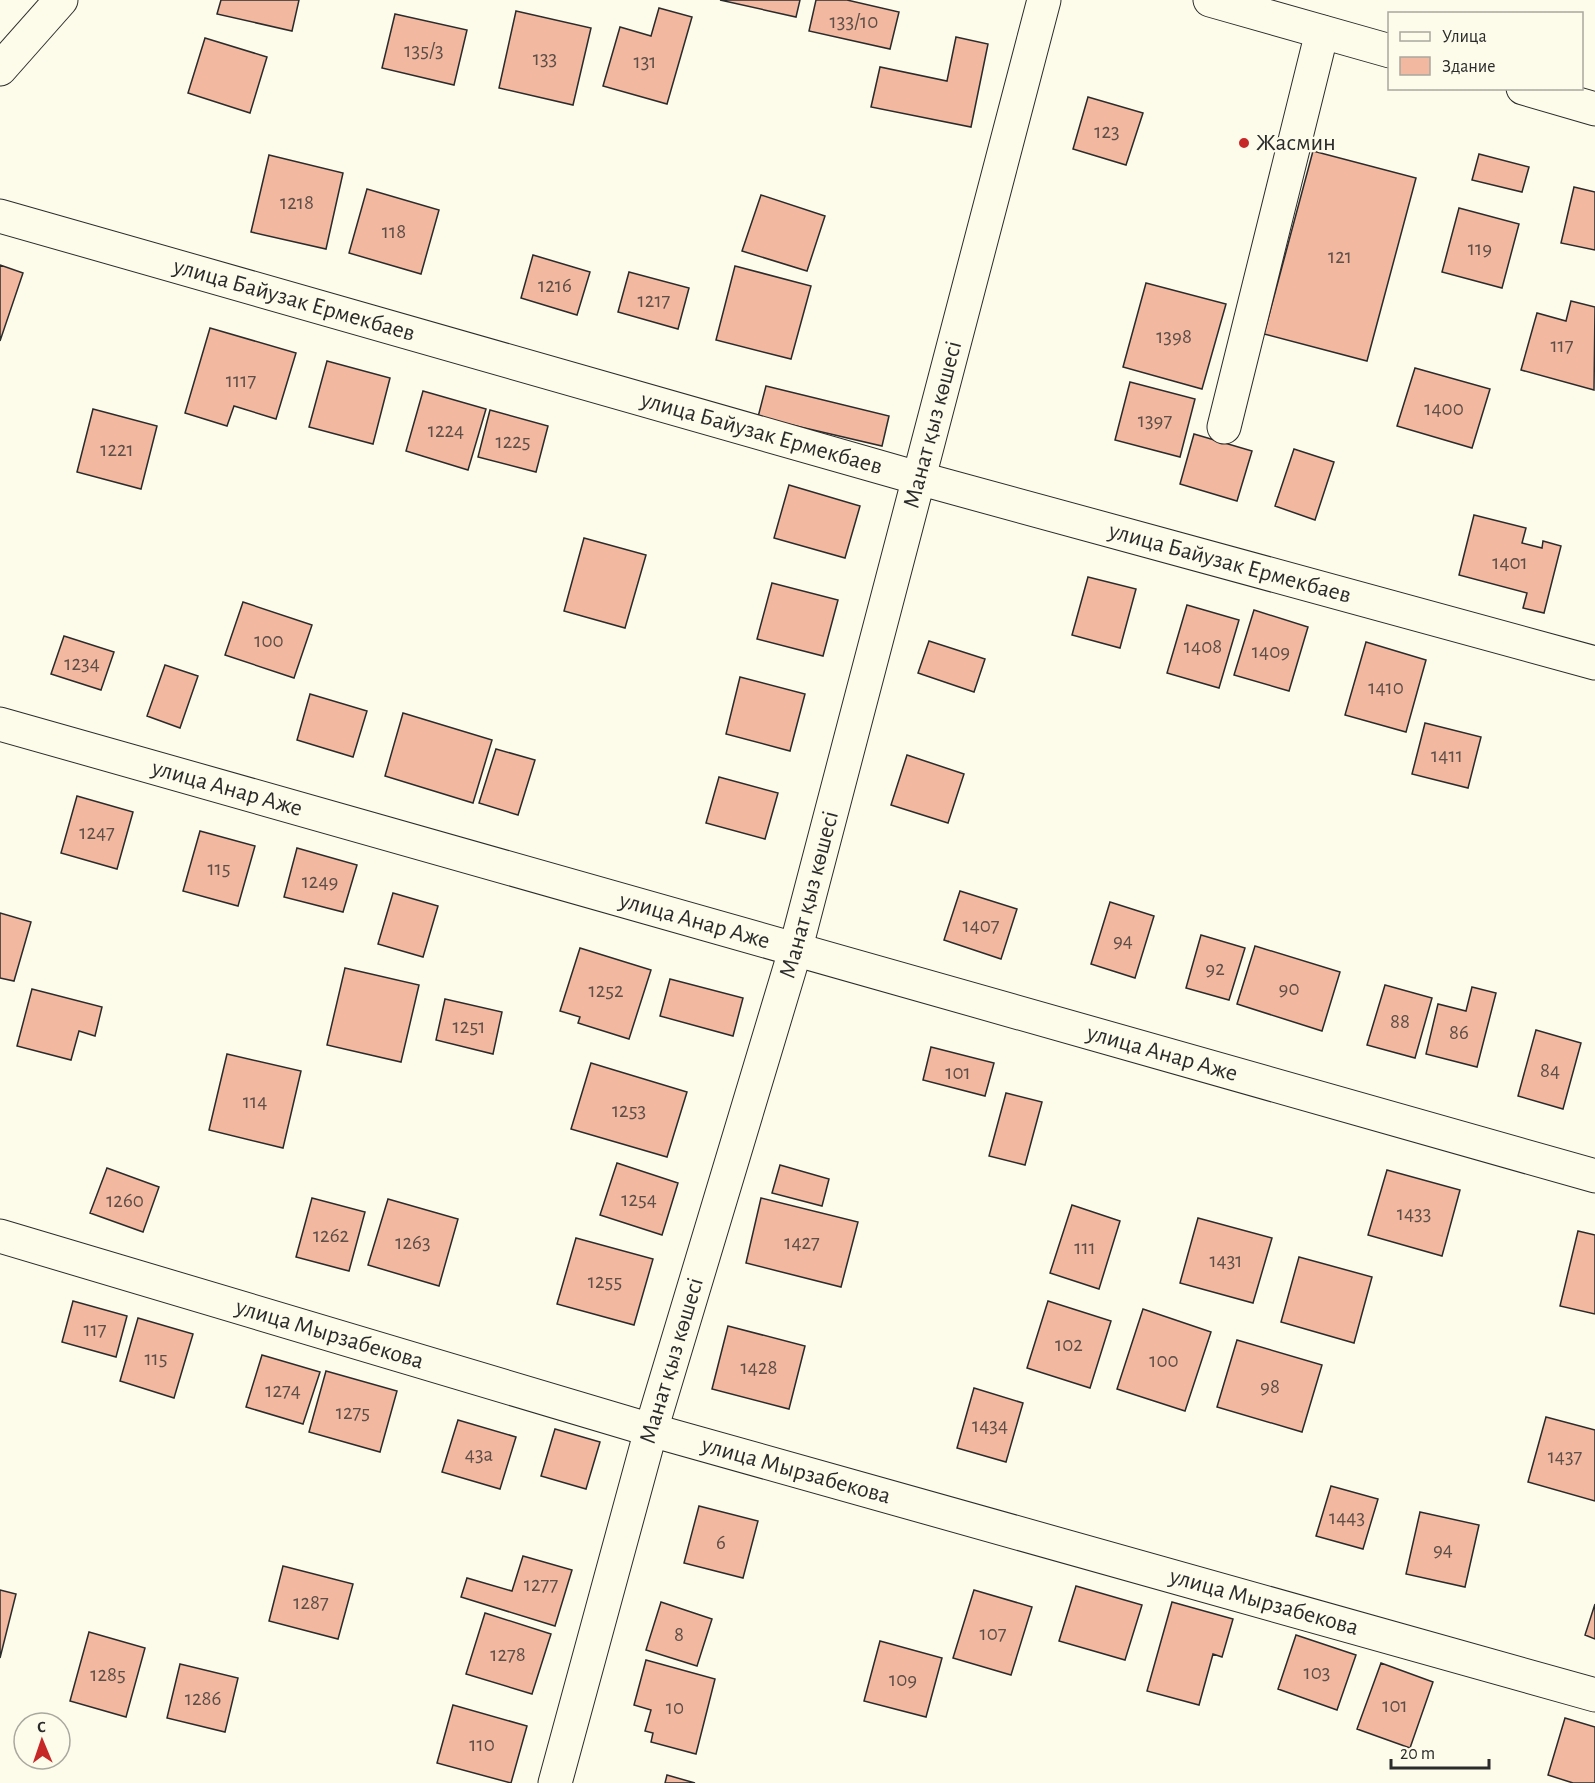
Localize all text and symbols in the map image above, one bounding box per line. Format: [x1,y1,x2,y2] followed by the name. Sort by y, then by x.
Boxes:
[830,11,878,32] house number: 133/10
[1388,12,1583,90] legend
[1442,28,1487,46] text: Улица
[404,40,444,61] house number: 135/3
[533,48,557,69] house number: 133
[633,51,657,72] house number: 131
[1442,58,1496,76] text: Здание
[1094,121,1120,142] house number: 123
[1256,131,1336,155] place label: Жасмин
[1237,136,1251,150] marker: Жасмин
[280,192,314,213] house number: 1218
[382,221,406,242] house number: 118
[1468,238,1492,259] house number: 119
[1328,246,1352,267] house number: 121
[170,254,418,346] street label: улица Байузак Ермекбаев
[538,275,572,296] house number: 1216
[638,290,671,311] house number: 1217
[1156,326,1192,347] house number: 1398
[1550,335,1574,356] house number: 117
[899,338,966,511] street label: Манат қыз көшесі
[226,370,256,391] house number: 1117
[637,387,885,479] street label: улица Байузак Ермекбаев
[1424,398,1464,419] house number: 1400
[1138,410,1172,431] house number: 1397
[428,420,464,441] house number: 1224
[495,431,531,452] house number: 1225
[100,439,134,460] house number: 1221
[1105,518,1354,608] street label: улица Байузак Ермекбаев
[1492,552,1528,573] house number: 1401
[254,630,284,651] house number: 100
[1184,636,1222,657] house number: 1408
[1252,641,1290,662] house number: 1409
[64,653,100,674] house number: 1234
[1368,677,1404,698] house number: 1410
[1431,745,1463,766] house number: 1411
[148,755,305,821] street label: улица Анар Аже
[775,809,843,981] street label: Манат қыз көшесі
[79,822,115,843] house number: 1247
[207,858,231,879] house number: 115
[302,871,338,892] house number: 1249
[616,888,773,954] street label: улица Анар Аже
[962,915,1000,936] house number: 1407
[1113,930,1133,951] house number: 94
[1205,958,1225,979] house number: 92
[1279,978,1299,999] house number: 90
[588,980,624,1001] house number: 1252
[1390,1011,1410,1032] house number: 88
[453,1016,485,1037] house number: 1251
[1083,1020,1240,1086] street label: улица Анар Аже
[1449,1022,1469,1043] house number: 86
[1540,1060,1560,1081] house number: 84
[945,1062,971,1083] house number: 101
[243,1091,267,1112] house number: 114
[612,1100,646,1121] house number: 1253
[621,1189,657,1210] house number: 1254
[106,1190,144,1211] house number: 1260
[1397,1203,1431,1224] house number: 1433
[313,1225,349,1246] house number: 1262
[395,1232,431,1253] house number: 1263
[784,1232,820,1253] house number: 1427
[1074,1237,1096,1258] house number: 111
[1209,1250,1243,1271] house number: 1431
[588,1271,622,1292] house number: 1255
[636,1275,708,1447] street label: Манат қыз көшесі
[232,1295,427,1374] street label: улица Мырзабекова
[83,1319,107,1340] house number: 117
[1055,1334,1083,1355] house number: 102
[144,1348,168,1369] house number: 115
[1149,1350,1179,1371] house number: 100
[741,1357,777,1378] house number: 1428
[1260,1376,1280,1397] house number: 98
[265,1380,301,1401] house number: 1274
[336,1402,370,1423] house number: 1275
[972,1415,1008,1436] house number: 1434
[698,1433,893,1509] street label: улица Мырзабекова
[465,1444,494,1465] house number: 43а
[1548,1446,1583,1467] house number: 1437
[1329,1507,1365,1528] house number: 1443
[716,1532,726,1553] house number: 6
[1433,1539,1453,1560] house number: 94
[1166,1564,1361,1640] street label: улица Мырзабекова
[524,1574,558,1595] house number: 1277
[293,1592,329,1613] house number: 1287
[979,1623,1007,1644] house number: 107
[674,1624,684,1645] house number: 8
[490,1644,526,1665] house number: 1278
[1304,1662,1330,1683] house number: 103
[90,1664,126,1685] house number: 1285
[889,1669,917,1690] house number: 109
[185,1688,221,1709] house number: 1286
[1382,1695,1408,1716] house number: 101
[666,1697,684,1718] house number: 10
[12,1711,72,1771] north arrow
[37,1719,46,1735] text: С
[1391,1732,1488,1770] scale bar
[469,1734,495,1755] house number: 110
[1400,1745,1435,1763] text: 20 m

